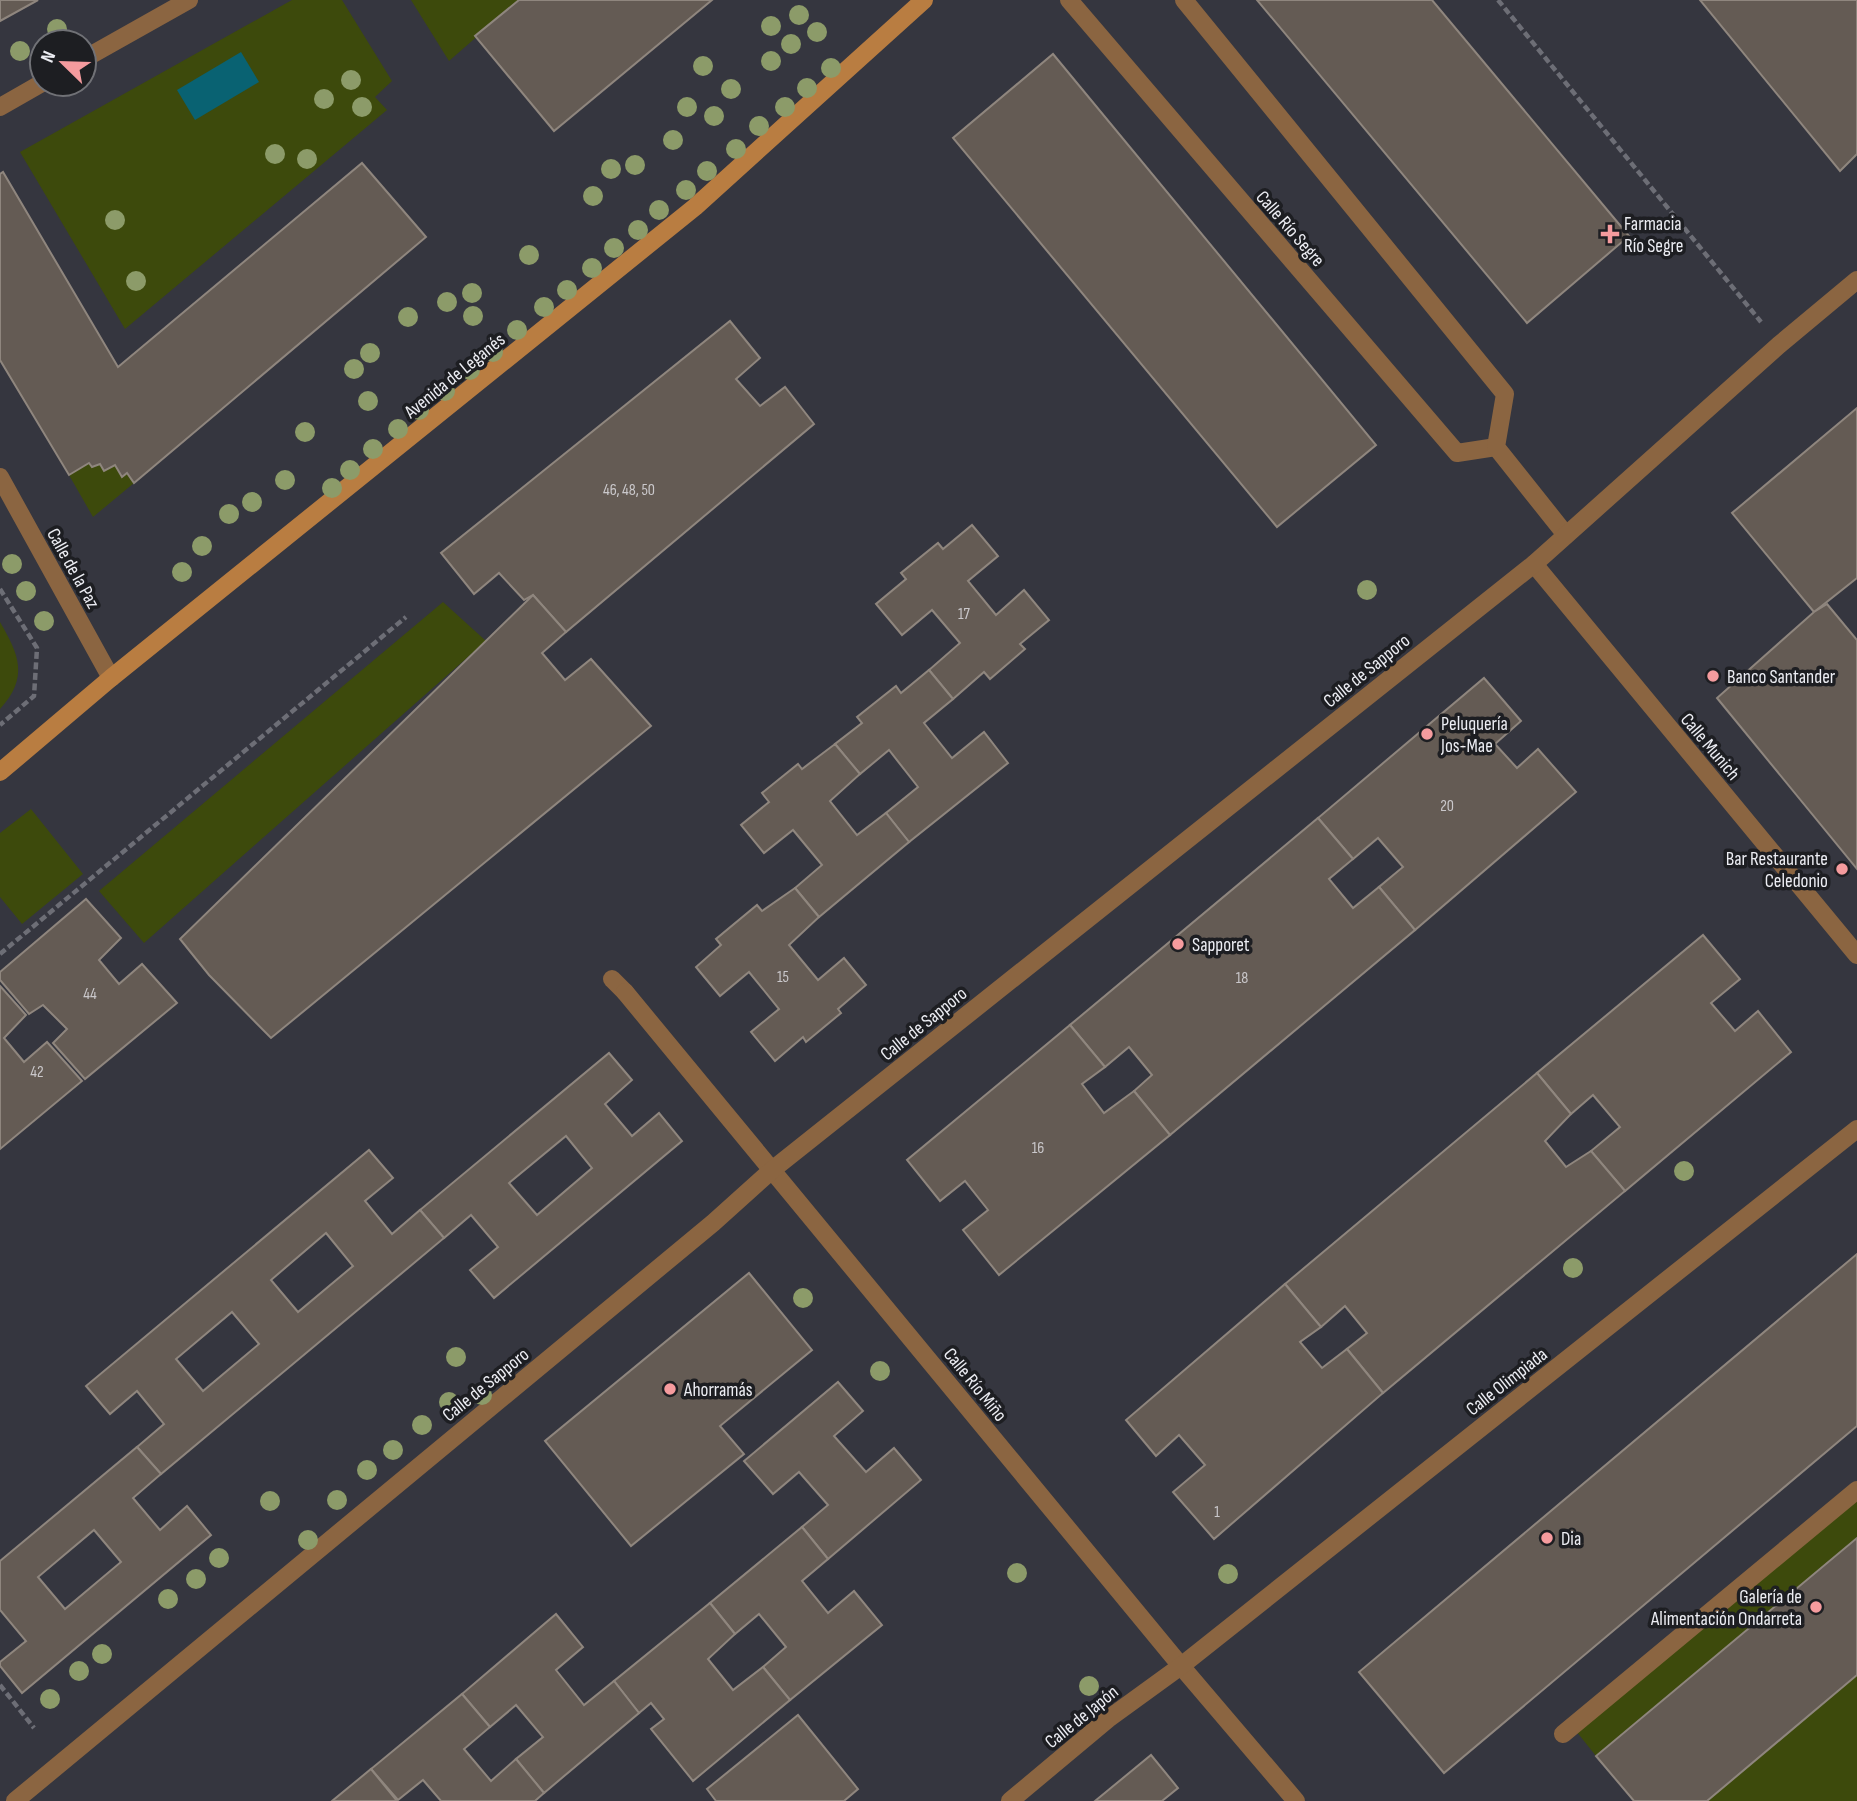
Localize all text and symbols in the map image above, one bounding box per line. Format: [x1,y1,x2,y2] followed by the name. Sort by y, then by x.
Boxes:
[28,28,98,98] north arrow
[36,48,61,66] text: N
[1251,186,1329,272] street label: Calle Río Segre
[1624,213,1683,258] place label: Farmacia Río Segre
[1602,226,1618,242] marker: Farmacia Río Segre
[399,328,510,424] street label: Avenida de Leganés
[603,481,655,500] house number: 46, 48, 50
[41,525,104,613] street label: Calle de la Paz
[958,605,971,624] house number: 17
[1319,629,1415,713] street label: Calle de Sapporo
[1727,666,1836,689] place label: Banco Santander
[1705,668,1721,684] marker: Banco Santander
[1675,709,1745,785] street label: Calle Munich
[1440,713,1508,758] place label: Peluquería Jos-Mae
[1419,726,1435,742] marker: Peluquería Jos-Mae
[1440,797,1454,816] house number: 20
[1726,848,1828,893] place label: Bar Restaurante Celedonio
[1834,861,1850,877] marker: Bar Restaurante Celedonio
[1192,934,1250,957] place label: Sapporet
[1170,936,1186,952] marker: Sapporet
[777,968,789,987] house number: 15
[1236,969,1248,988] house number: 18
[876,982,972,1066] street label: Calle de Sapporo
[83,985,97,1004] house number: 44
[30,1063,44,1082] house number: 42
[1032,1139,1044,1158] house number: 16
[438,1343,534,1427] street label: Calle de Sapporo
[1462,1343,1552,1421] street label: Calle Olimpiada
[938,1344,1011,1426] street label: Calle Río Miño
[683,1379,753,1402] place label: Ahorramás
[662,1381,678,1397] marker: Ahorramás
[1214,1503,1220,1522] house number: 1
[1561,1528,1581,1551] place label: Dia
[1539,1530,1555,1546] marker: Dia
[1650,1586,1802,1631] place label: Galería de Alimentación Ondarreta
[1808,1599,1824,1615] marker: Galería de Alimentación Ondarreta
[1041,1681,1123,1754] street label: Calle de Japón

